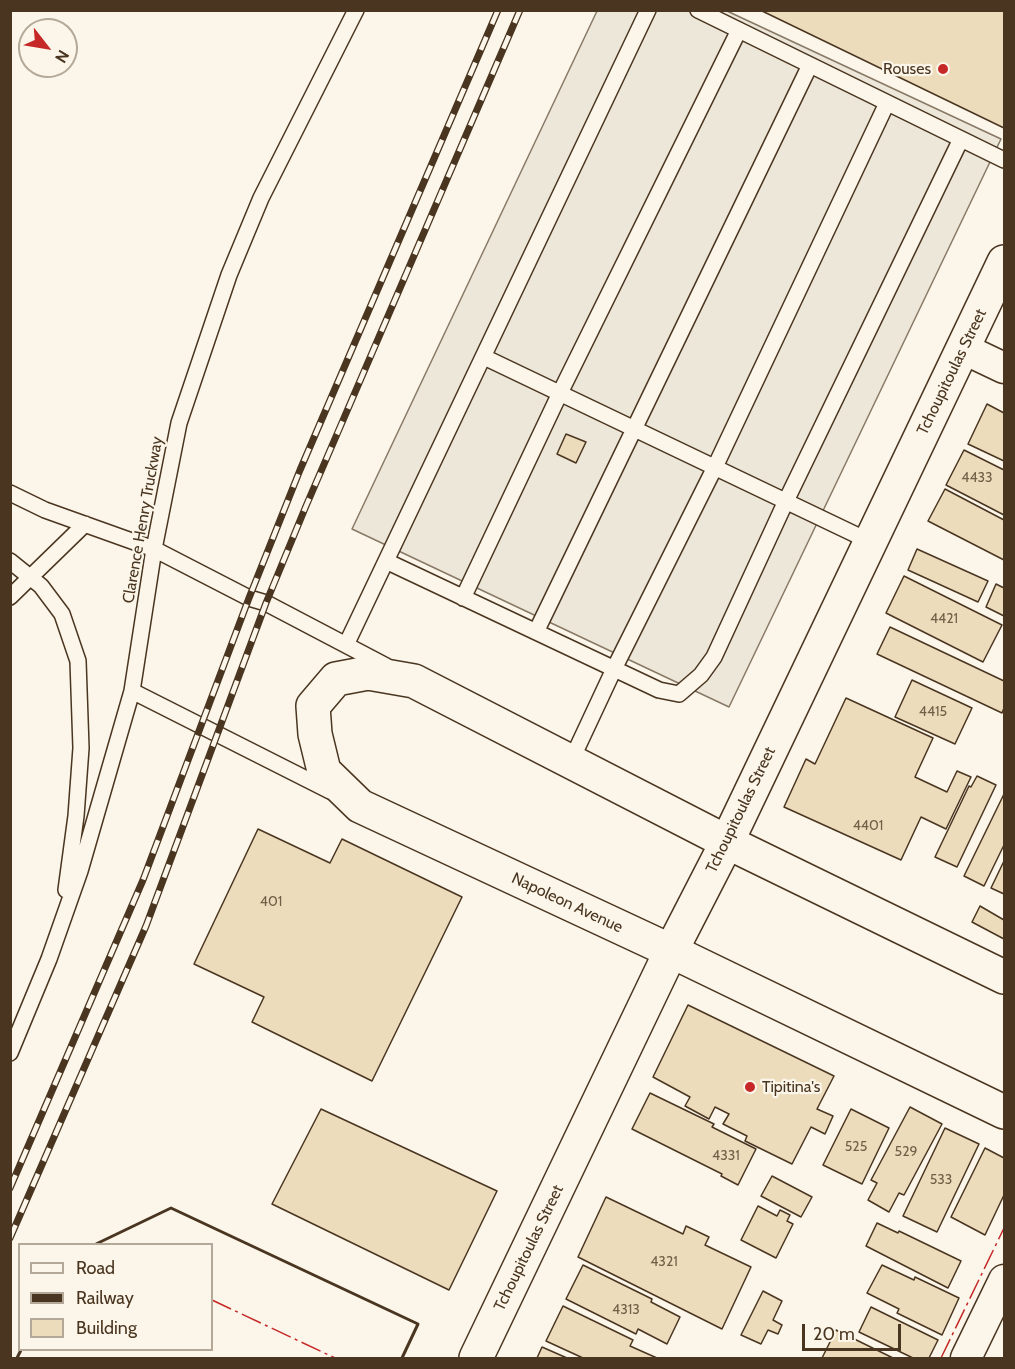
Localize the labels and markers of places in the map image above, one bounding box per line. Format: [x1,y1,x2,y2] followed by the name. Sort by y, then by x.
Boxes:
[883,59,931,79] place label: Rouses
[936,62,950,76] marker: Rouses
[762,1077,820,1097] place label: Tipitina's
[743,1080,757,1094] marker: Tipitina's

